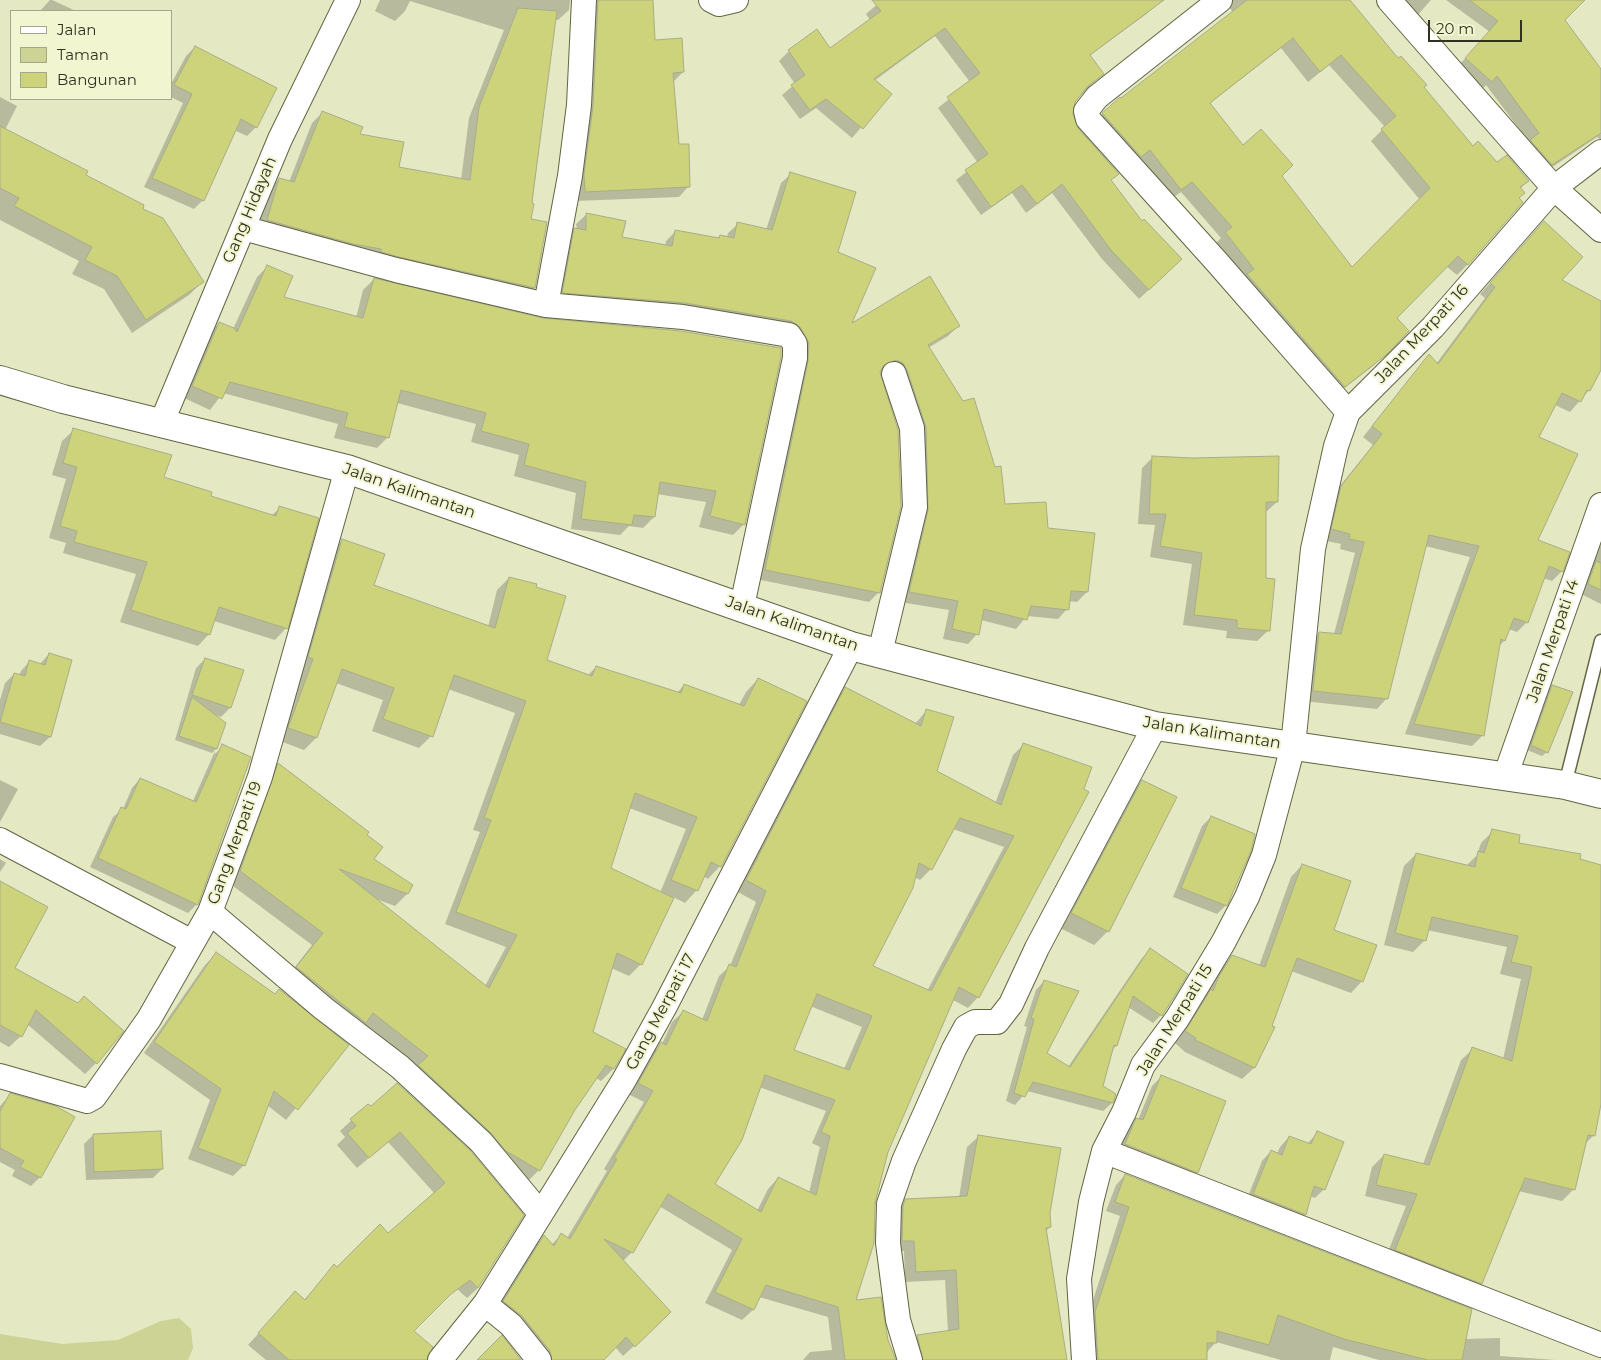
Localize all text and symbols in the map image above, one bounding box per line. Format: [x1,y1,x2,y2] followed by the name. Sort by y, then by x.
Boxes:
[10,10,172,100] legend
[1431,10,1525,42] scale bar
[1436,19,1474,38] text: 20 m
[57,20,96,39] text: Jalan
[57,45,109,64] text: Taman
[57,70,137,89] text: Bangunan
[219,154,281,266] street label: Gang Hidayah
[1371,281,1473,387] street label: Jalan Merpati 16
[340,459,478,523] street label: Jalan Kalimantan
[1523,577,1583,705] street label: Jalan Merpati 14
[723,592,861,656] street label: Jalan Kalimantan
[1142,713,1282,753] street label: Jalan Kalimantan
[204,779,266,907] street label: Gang Merpati 19
[622,950,700,1074] street label: Gang Merpati 17
[1133,961,1217,1079] street label: Jalan Merpati 15

